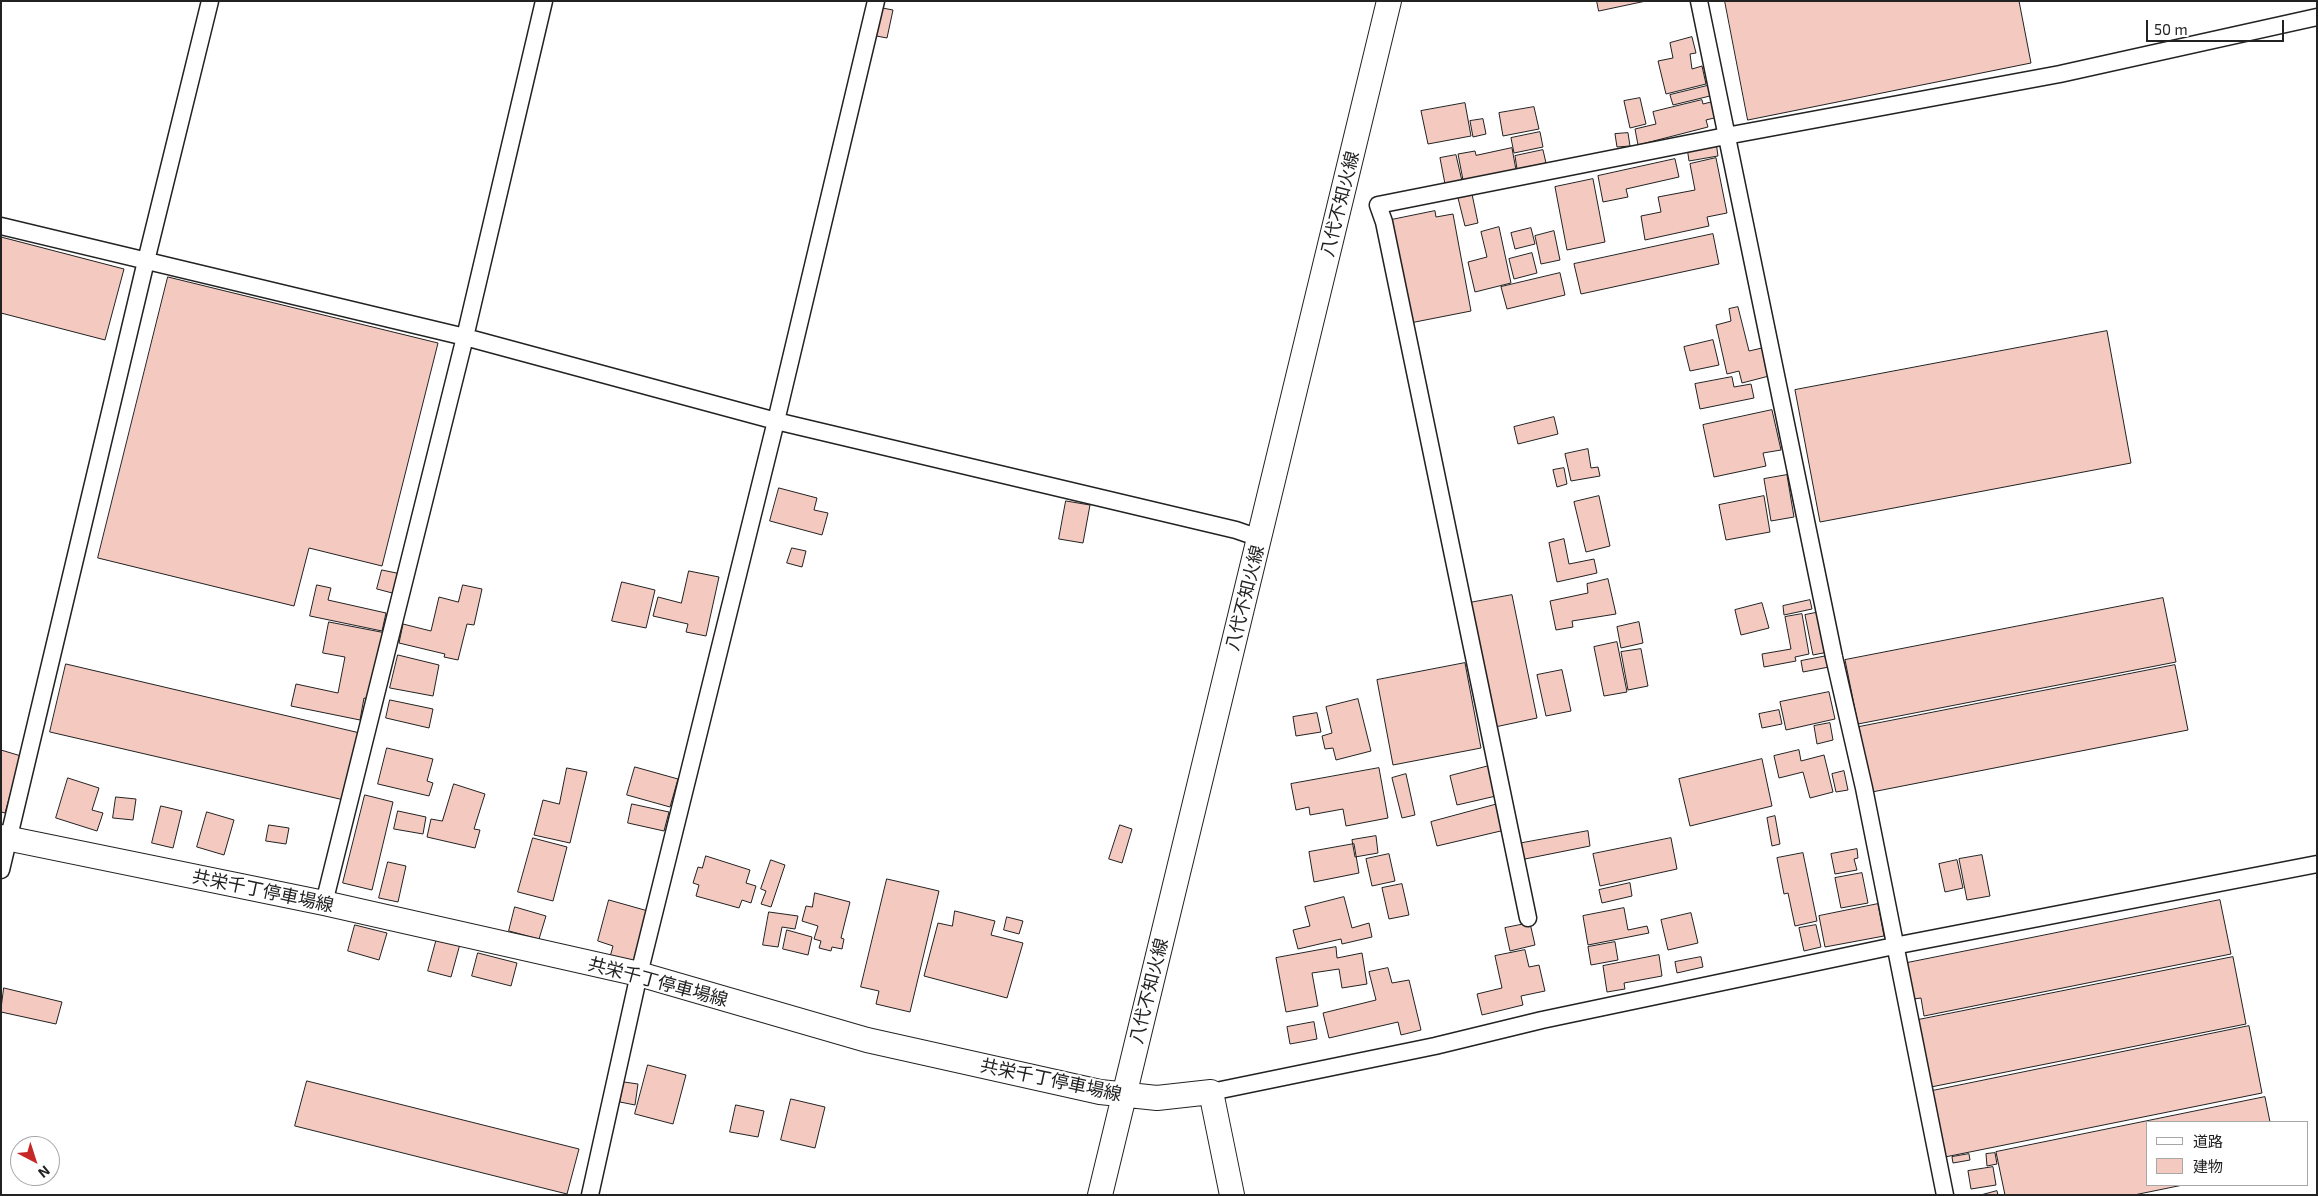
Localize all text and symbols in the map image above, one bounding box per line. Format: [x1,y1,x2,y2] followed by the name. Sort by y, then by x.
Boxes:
[2148,10,2286,42] scale bar
[2154,20,2188,38] text: 50 m
[1316,149,1364,259] street label: 八代不知火線
[1221,543,1269,653] street label: 八代不知火線
[190,865,336,917] street label: 共栄千丁停車場線
[1125,936,1173,1046] street label: 八代不知火線
[586,953,730,1011] street label: 共栄千丁停車場線
[978,1054,1124,1106] street label: 共栄千丁停車場線
[2146,1121,2308,1186] legend
[2193,1132,2223,1150] text: 道路
[10,1136,60,1186] north arrow
[2193,1157,2223,1175] text: 建物
[35,1162,54,1182] text: N

